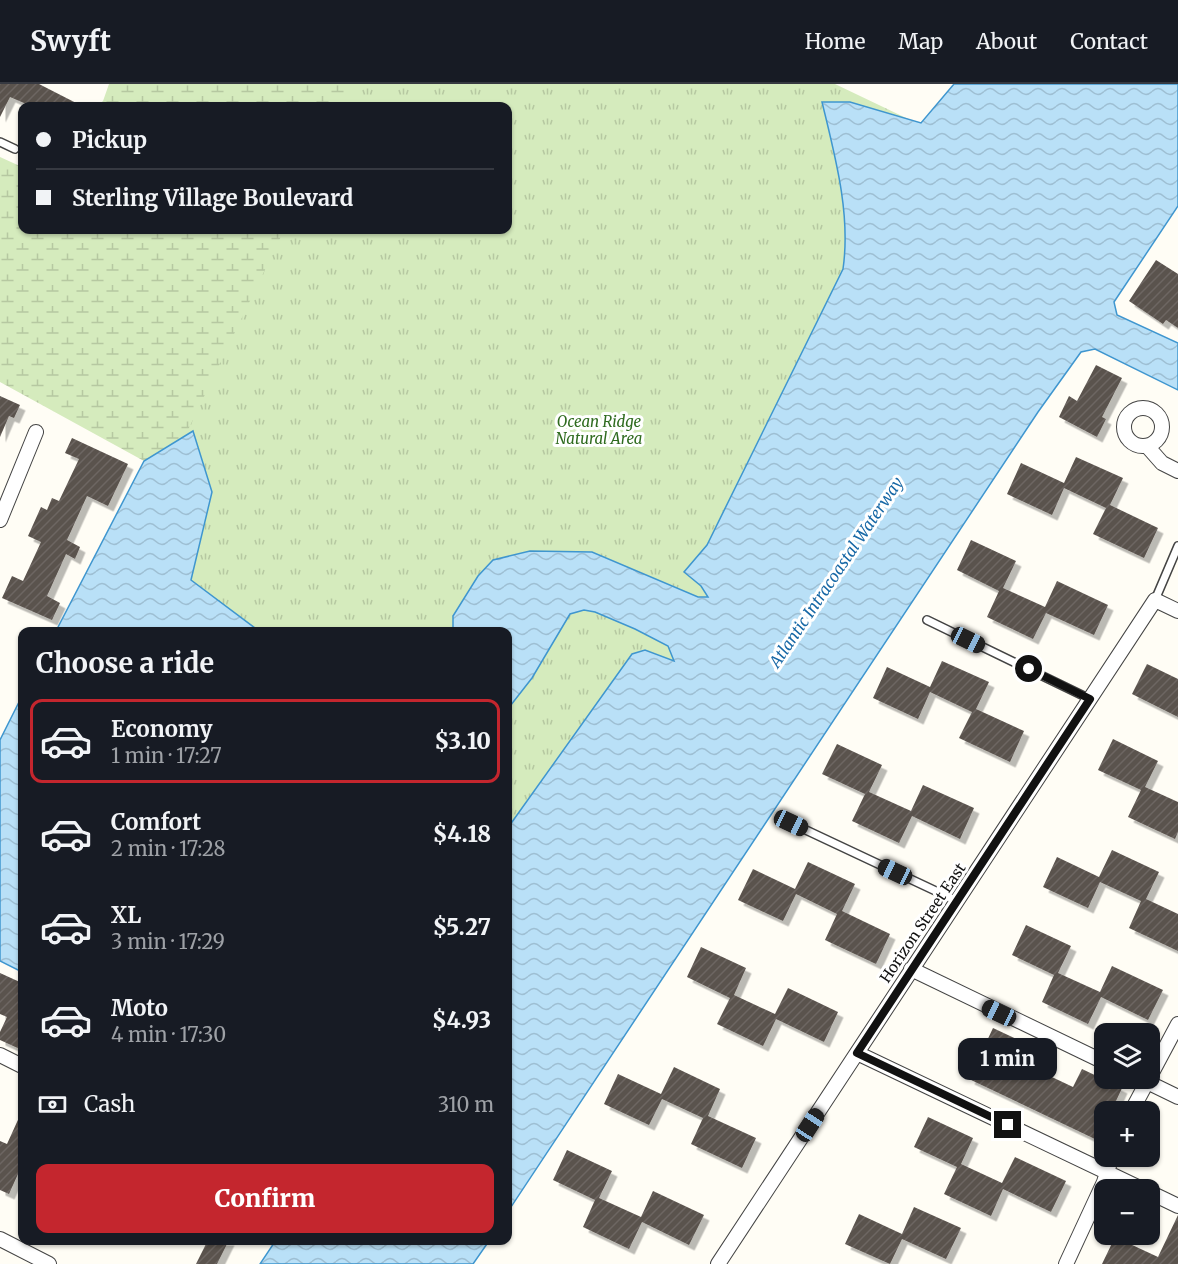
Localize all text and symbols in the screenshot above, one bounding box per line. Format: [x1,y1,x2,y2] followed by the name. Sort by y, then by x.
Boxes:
[30,23,111,59] text: Swyft
[805,28,865,55] text: Home
[898,28,943,55] text: Map
[976,28,1037,55] text: About
[1070,28,1148,55] text: Contact
[72,126,147,154] text: Pickup
[72,184,353,212] text: Sterling Village Boulevard
[556,412,642,448] park label: Ocean Ridge Natural Area
[764,473,907,673] water label: Atlantic Intracoastal Waterway
[948,624,988,656] car
[36,646,214,680] text: Choose a ride
[1015,655,1042,682] route start
[39,714,93,768] icon: car
[111,715,212,743] text: Economy
[435,727,491,755] text: $3.10
[111,743,222,768] text: 1 min · 17:27
[39,807,93,861] icon: car
[771,807,811,839] car
[111,808,201,836] text: Comfort
[433,820,491,848] text: $4.18
[111,836,225,861] text: 2 min · 17:28
[875,856,915,888] car
[875,859,970,986] street label: Horizon Street East
[39,900,93,954] icon: car
[111,901,141,929] text: XL
[433,913,491,941] text: $5.27
[111,929,225,954] text: 3 min · 17:29
[39,993,93,1047] icon: car
[111,994,168,1022] text: Moto
[979,997,1019,1029] car
[432,1006,491,1034] text: $4.93
[111,1022,226,1047] text: 4 min · 17:30
[1094,1023,1160,1245] map controls
[1094,1023,1160,1089] button: layers
[958,1038,1058,1080] callout: 1 min
[980,1046,1035,1071] text: 1 min
[36,1088,69,1121] icon: cash
[84,1090,135,1118] text: Cash
[438,1092,494,1117] text: 310 m
[1094,1101,1160,1167] button: +
[793,1105,827,1145] car
[994,1111,1021,1138] route end
[36,1164,494,1233] button: Confirm
[1094,1179,1160,1245] button: −

